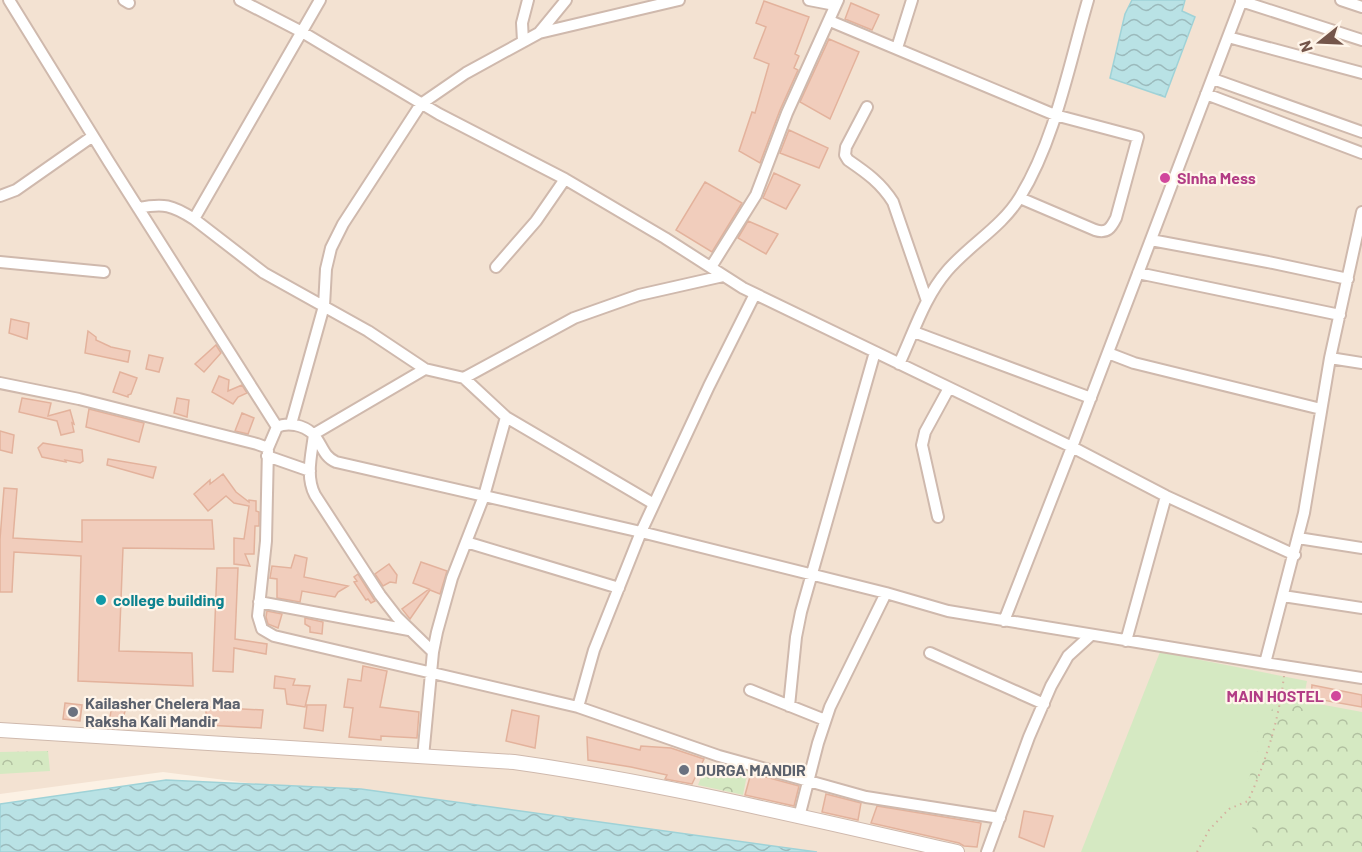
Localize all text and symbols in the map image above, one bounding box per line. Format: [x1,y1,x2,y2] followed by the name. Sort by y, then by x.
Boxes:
[1290,12,1350,72] north arrow
[1295,39,1316,55] text: N
[1177,168,1256,187] place label: SInha Mess
[1158,171,1172,185] marker: SInha Mess
[113,590,224,609] place label: college building
[94,593,108,607] marker: college building
[1227,686,1324,705] place label: MAIN HOSTEL
[1329,689,1343,703] marker: MAIN HOSTEL
[85,693,241,730] place label: Kailasher Chelera Maa Raksha Kali Mandir
[66,705,80,719] marker: Kailasher Chelera Maa Raksha Kali Mandir
[696,760,806,779] place label: DURGA MANDIR
[677,763,691,777] marker: DURGA MANDIR

